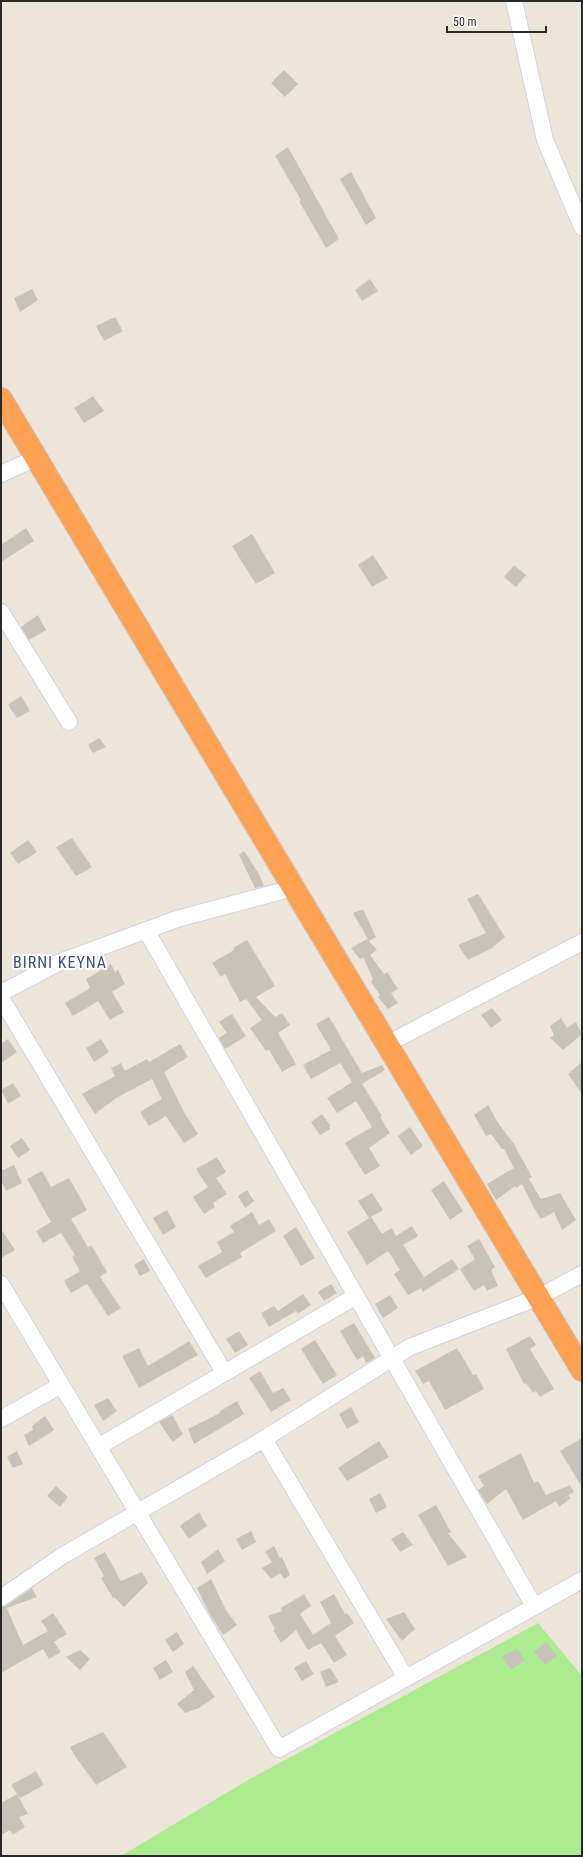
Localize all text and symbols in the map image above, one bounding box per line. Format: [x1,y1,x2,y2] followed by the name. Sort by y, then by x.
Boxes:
[447,8,546,34] scale bar
[453,15,477,29] text: 50 m
[13,953,107,972] district label: BIRNI KEYNA

